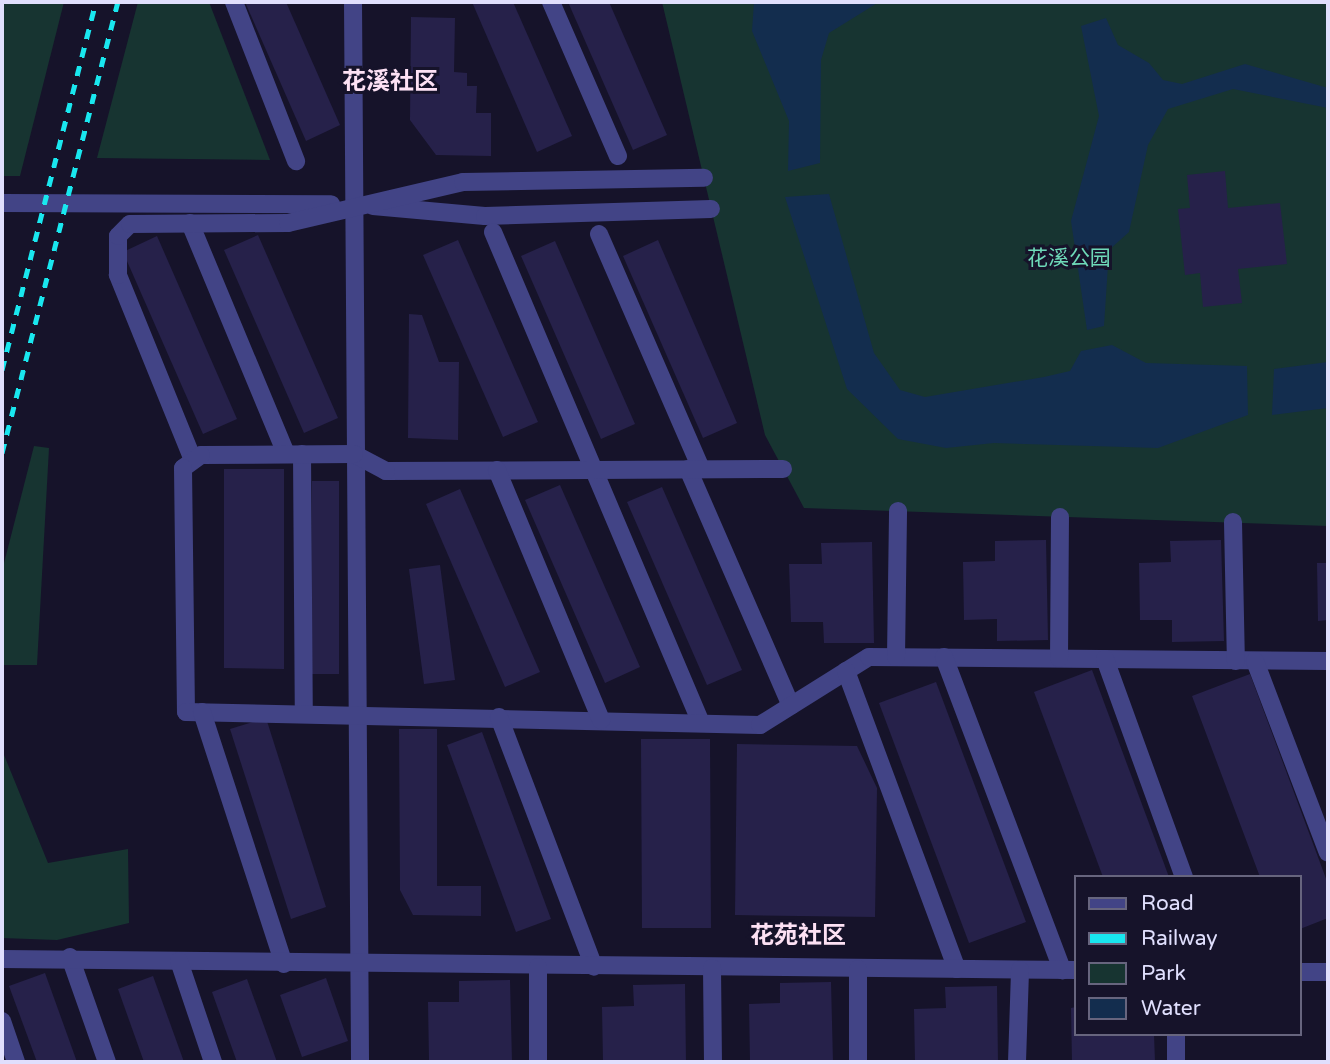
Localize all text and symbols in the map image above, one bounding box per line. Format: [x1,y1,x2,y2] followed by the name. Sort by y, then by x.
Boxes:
[342,68,438,96] district label: 花溪社区
[1027,246,1111,272] park label: 花溪公园
[1074,875,1302,1036] legend
[1141,891,1194,916] text: Road
[750,922,846,950] district label: 花苑社区
[1141,926,1218,951] text: Railway
[1141,961,1186,986] text: Park
[1141,996,1201,1021] text: Water

